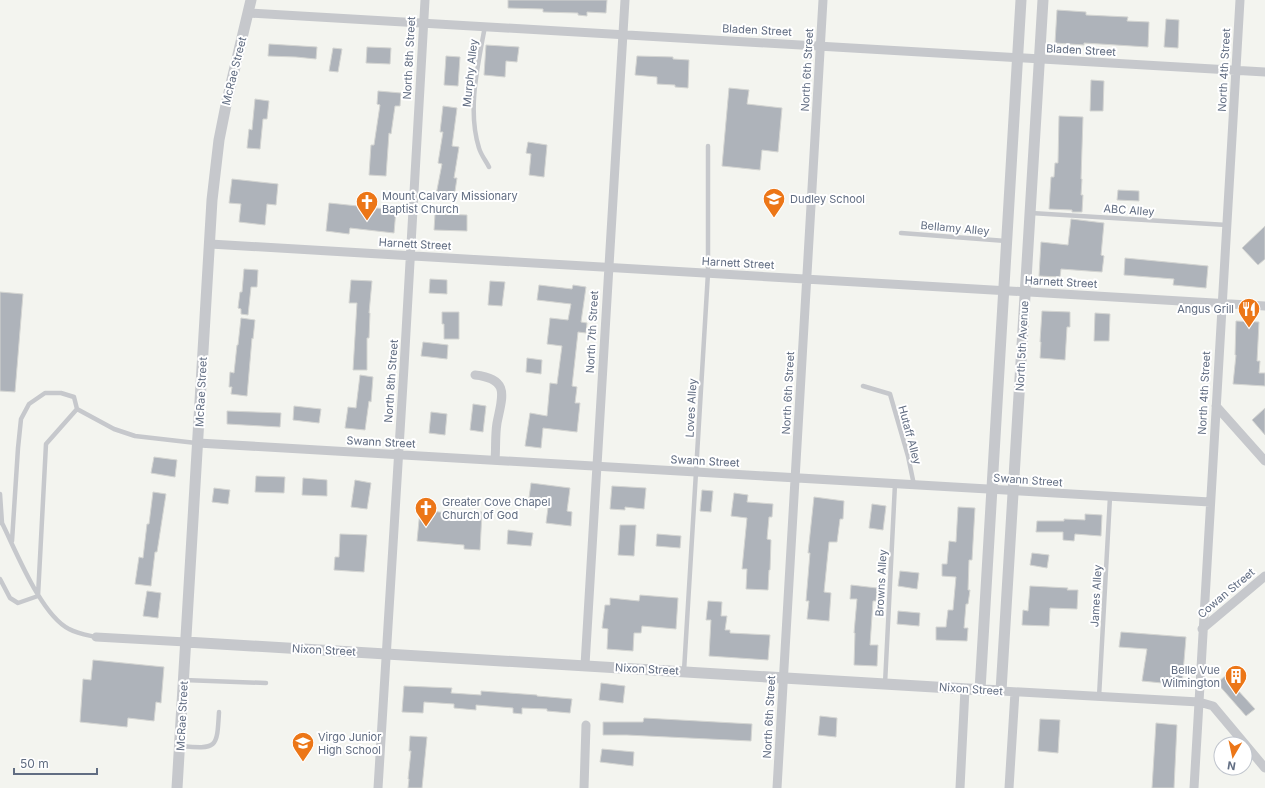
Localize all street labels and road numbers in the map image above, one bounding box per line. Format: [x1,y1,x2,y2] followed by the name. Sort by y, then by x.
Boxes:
[400,16,418,100] street label: North 8th Street
[722,21,793,39] street label: Bladen Street
[1215,27,1233,112] street label: North 4th Street
[798,28,816,112] street label: North 6th Street
[219,35,249,107] street label: McRae Street
[459,38,481,108] street label: Murphy Alley
[1046,41,1117,59] street label: Bladen Street
[1103,201,1155,219] street label: ABC Alley
[920,218,990,238] street label: Bellamy Alley
[378,235,452,253] street label: Harnett Street
[701,254,775,272] street label: Harnett Street
[1024,273,1098,291] street label: Harnett Street
[583,290,601,374] street label: North 7th Street
[1013,300,1031,392] street label: North 5th Avenue
[381,338,401,423] street label: North 8th Street
[1195,350,1213,435] street label: North 4th Street
[779,351,797,435] street label: North 6th Street
[192,356,210,427] street label: McRae Street
[682,378,700,438] street label: Loves Alley
[895,404,925,466] street label: Hutaff Alley
[346,433,416,451] street label: Swann Street
[670,452,740,470] street label: Swann Street
[993,471,1063,489] street label: Swann Street
[872,549,890,617] street label: Browns Alley
[1087,564,1105,628] street label: James Alley
[1195,565,1258,621] street label: Cowan Street
[292,641,357,659] street label: Nixon Street
[615,660,680,678] street label: Nixon Street
[760,675,778,759] street label: North 6th Street
[173,680,191,751] street label: McRae Street
[939,680,1004,698] street label: Nixon Street

